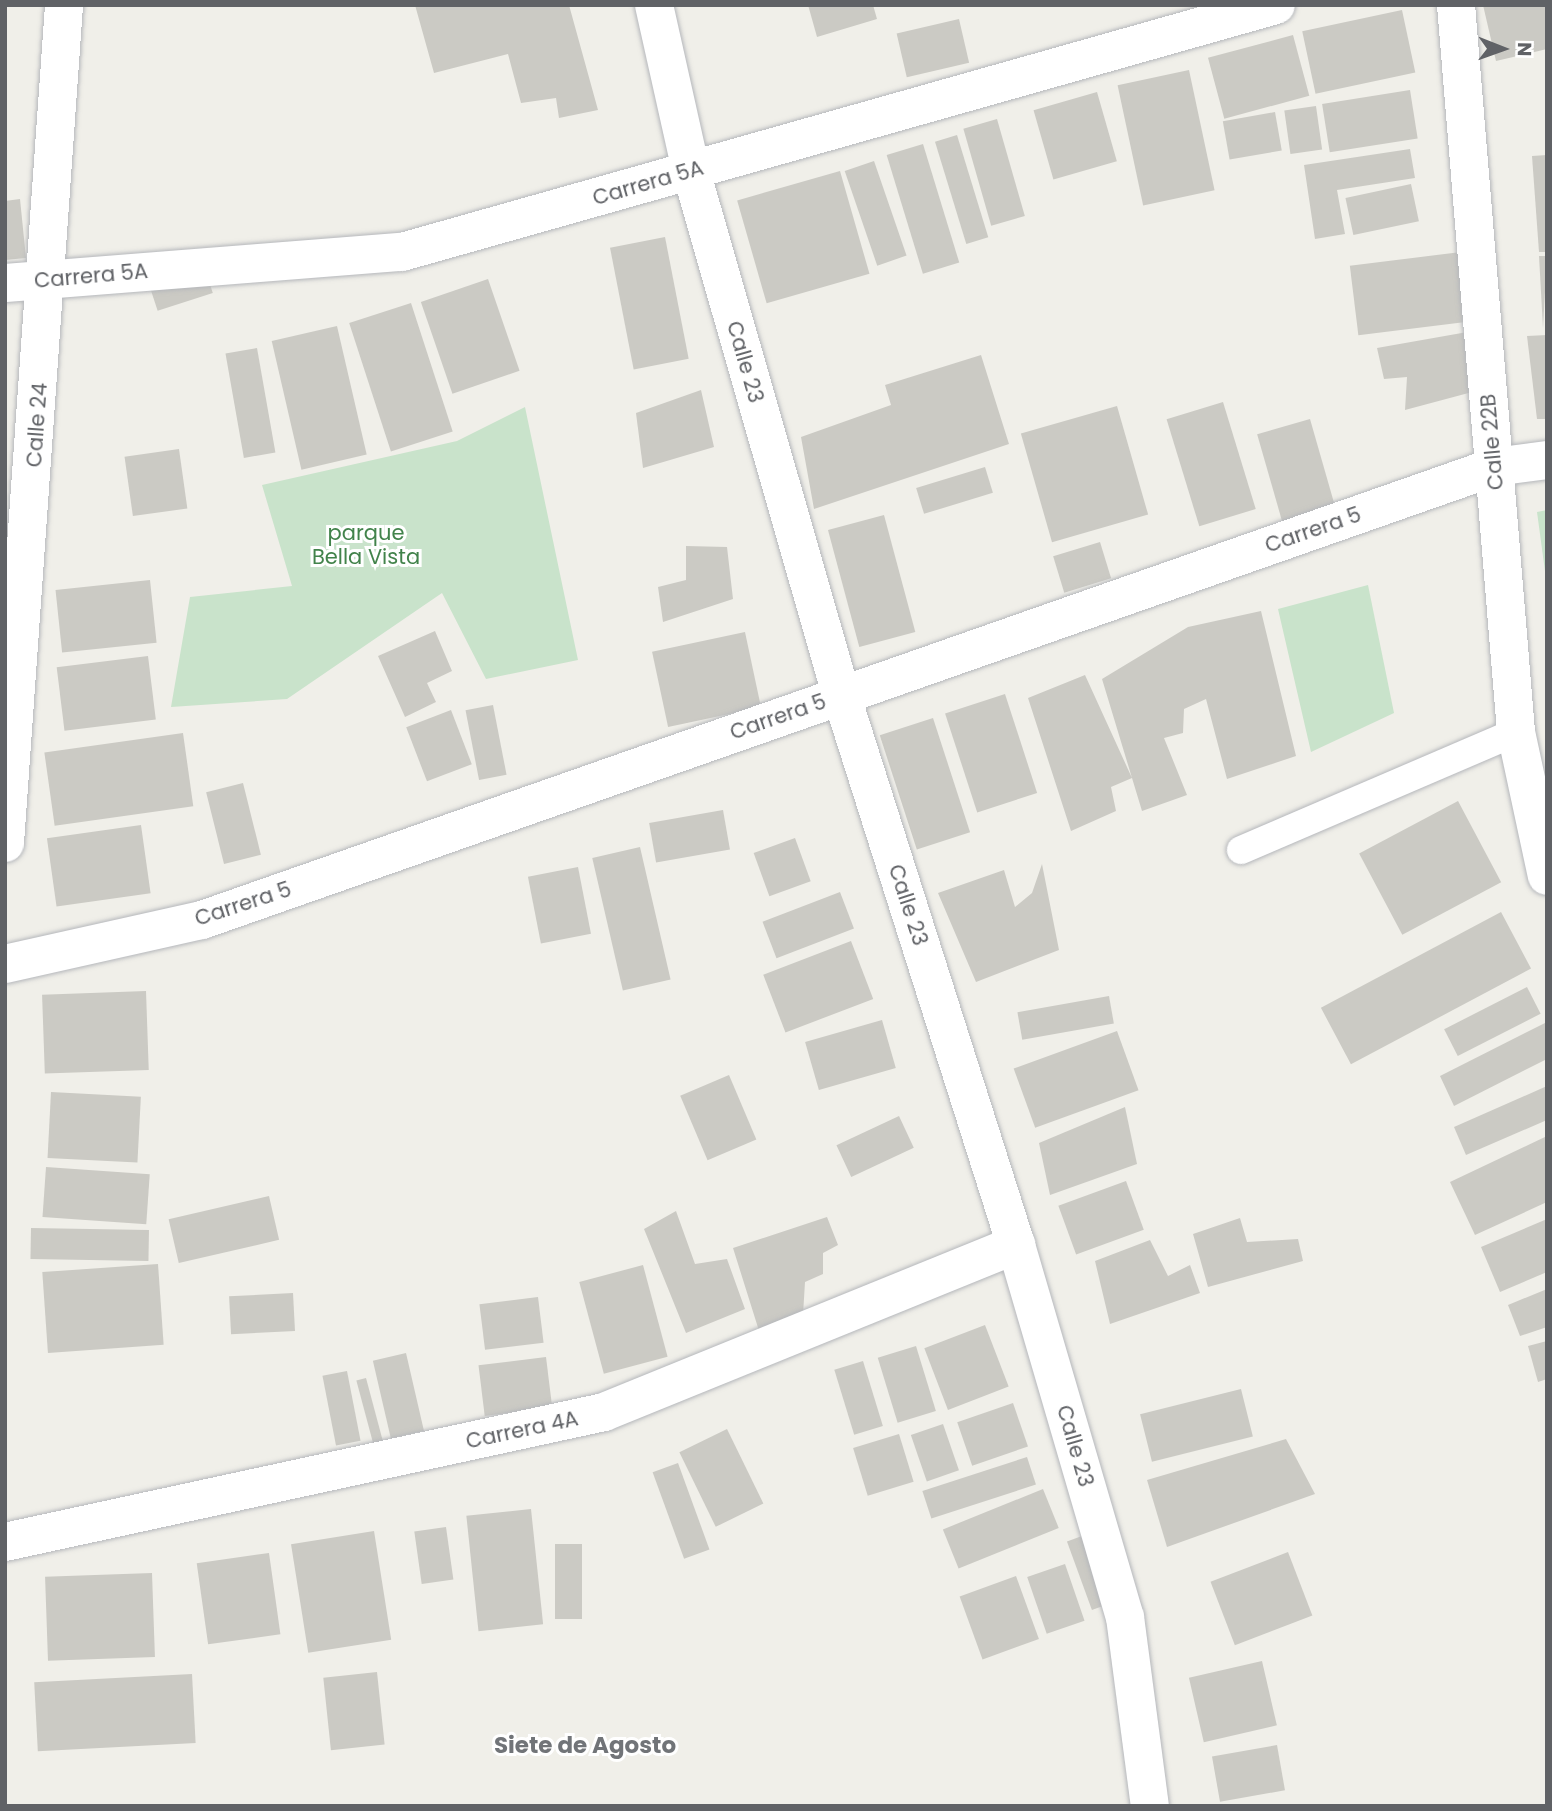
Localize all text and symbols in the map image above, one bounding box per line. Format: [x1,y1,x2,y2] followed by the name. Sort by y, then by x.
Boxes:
[1468,14,1538,84] north arrow
[1511,42,1538,57] text: N
[590,155,706,211] street label: Carrera 5A
[33,258,149,294] street label: Carrera 5A
[721,318,769,406] street label: Calle 23
[21,382,53,468] street label: Calle 24
[1475,393,1509,491] street label: Calle 22B
[1262,502,1364,558] street label: Carrera 5
[312,520,420,570] park label: parque Bella Vista
[727,689,829,745] street label: Carrera 5
[883,861,933,949] street label: Calle 23
[192,877,294,931] street label: Carrera 5
[1051,1402,1099,1490] street label: Calle 23
[464,1406,580,1454] street label: Carrera 4A
[494,1731,676,1759] district label: Siete de Agosto

